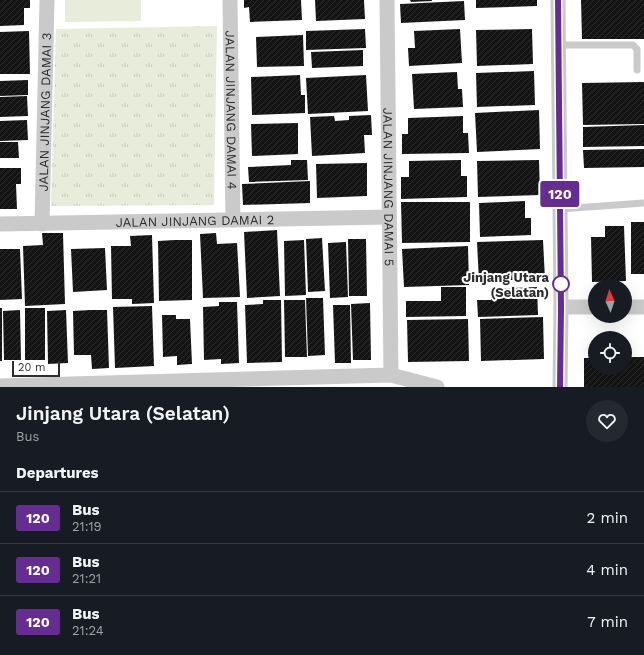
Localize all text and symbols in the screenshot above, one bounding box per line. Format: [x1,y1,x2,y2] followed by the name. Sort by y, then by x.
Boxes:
[222,30,240,190] street label: JALAN JINJANG DAMAI 4
[36,32,54,192] street label: JALAN JINJANG DAMAI 3
[380,108,397,266] street label: JALAN JINJANG DAMAI 5
[537,181,583,207] line badge: 120
[548,186,572,202] text: 120
[115,212,275,230] street label: JALAN JINJANG DAMAI 2
[463,270,549,300] place label: Jinjang Utara (Selatan)
[552,275,570,293] marker: Jinjang Utara (Selatan)
[588,279,632,323] north arrow
[588,279,632,375] map controls
[588,331,632,375] button: locate
[12,359,60,378] scale bar
[18,361,46,374] text: 20 m
[586,400,628,442] button: heart
[16,402,230,425] text: Jinjang Utara (Selatan)
[16,429,39,444] text: Bus
[16,464,99,482] text: Departures
[72,501,100,519] text: Bus
[587,509,628,527] text: 2 min
[26,510,50,526] text: 120
[72,519,102,534] text: 21:19
[72,553,100,571] text: Bus
[586,561,628,579] text: 4 min
[26,562,50,578] text: 120
[72,571,101,586] text: 21:21
[72,605,100,623] text: Bus
[587,613,628,631] text: 7 min
[26,614,50,630] text: 120
[72,623,104,638] text: 21:24

